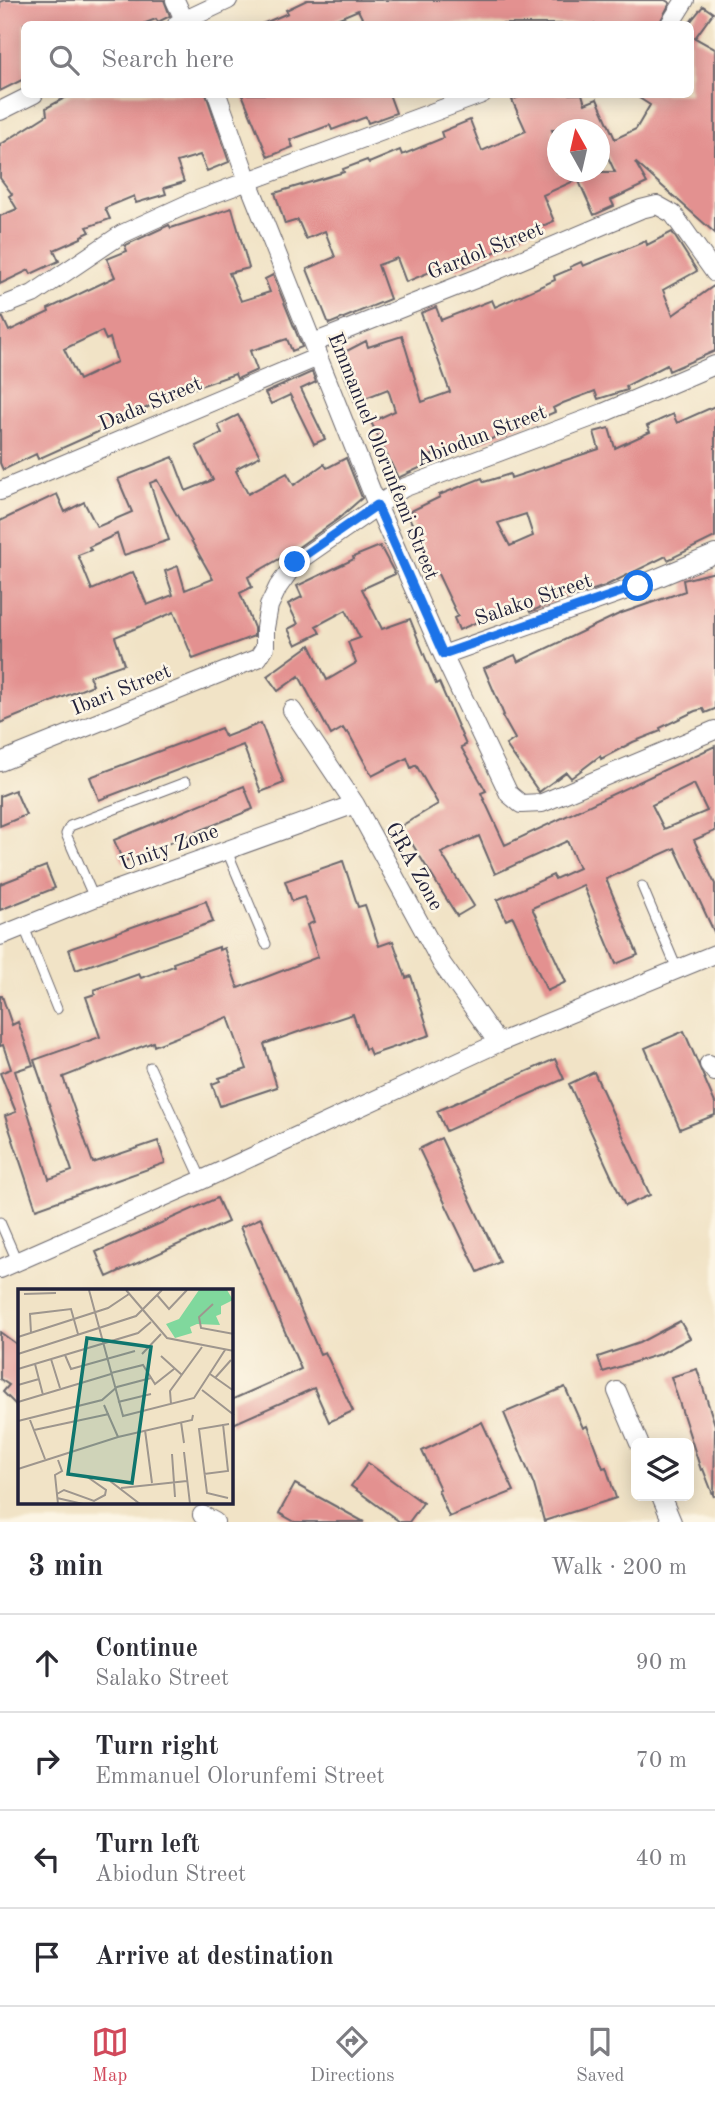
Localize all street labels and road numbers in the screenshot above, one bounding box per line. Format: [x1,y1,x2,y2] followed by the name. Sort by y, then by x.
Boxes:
[425,219,546,284] street label: Gardol Street
[323,330,442,583] street label: Emmanuel Olorunfemi Street
[96,373,205,435] street label: Dada Street
[413,402,550,471] street label: Abiodun Street
[472,571,595,630] street label: Salako Street
[69,661,174,720] street label: Ibari Street
[381,819,446,914] street label: GRA Zone
[118,821,221,876] street label: Unity Zone

